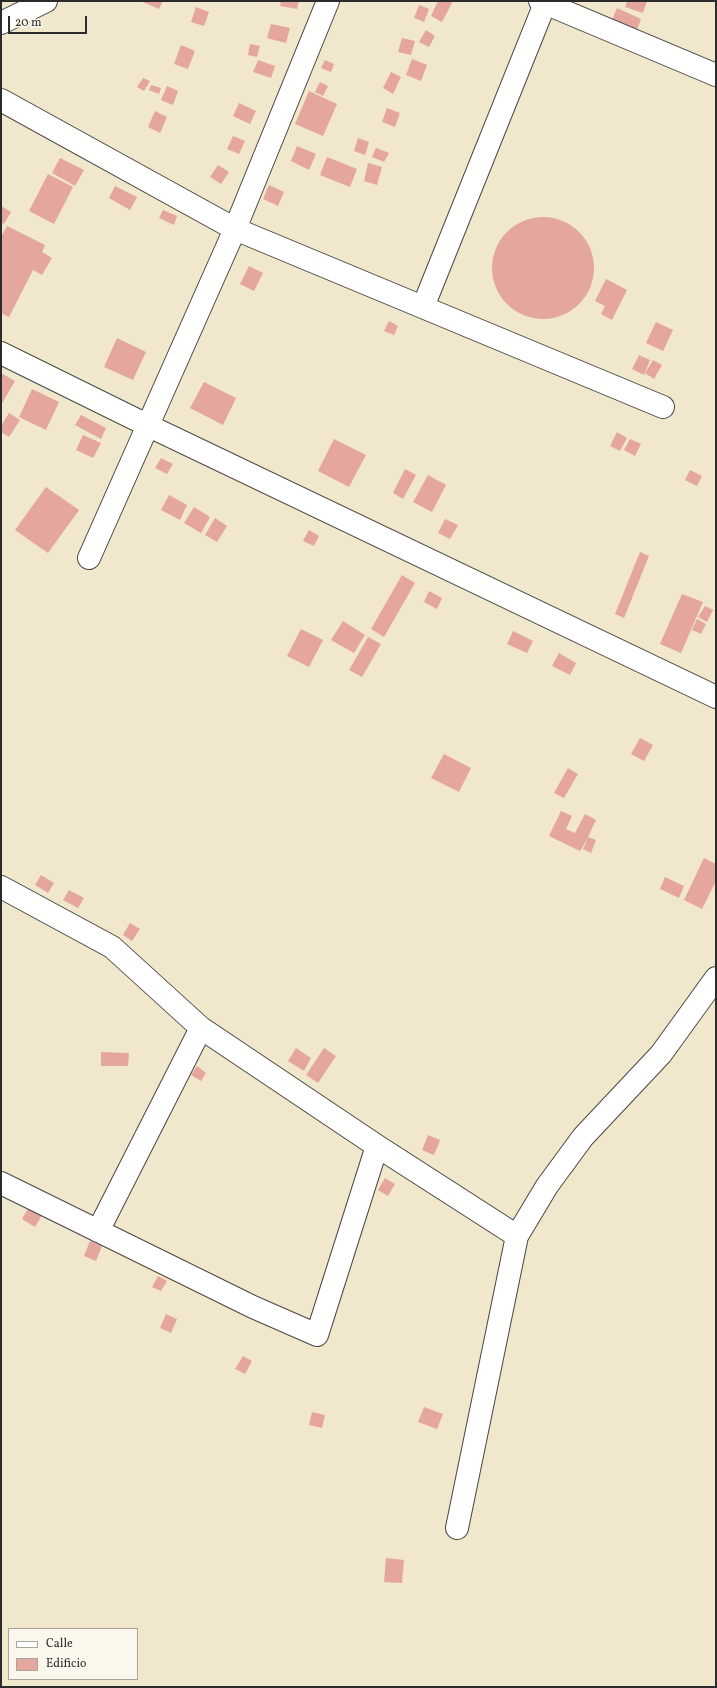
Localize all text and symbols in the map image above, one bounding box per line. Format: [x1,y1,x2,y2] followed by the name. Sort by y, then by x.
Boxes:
[10,8,89,34] scale bar
[15,15,42,31] text: 20 m
[8,1628,138,1680] legend
[46,1636,73,1652] text: Calle
[46,1656,86,1672] text: Edificio

